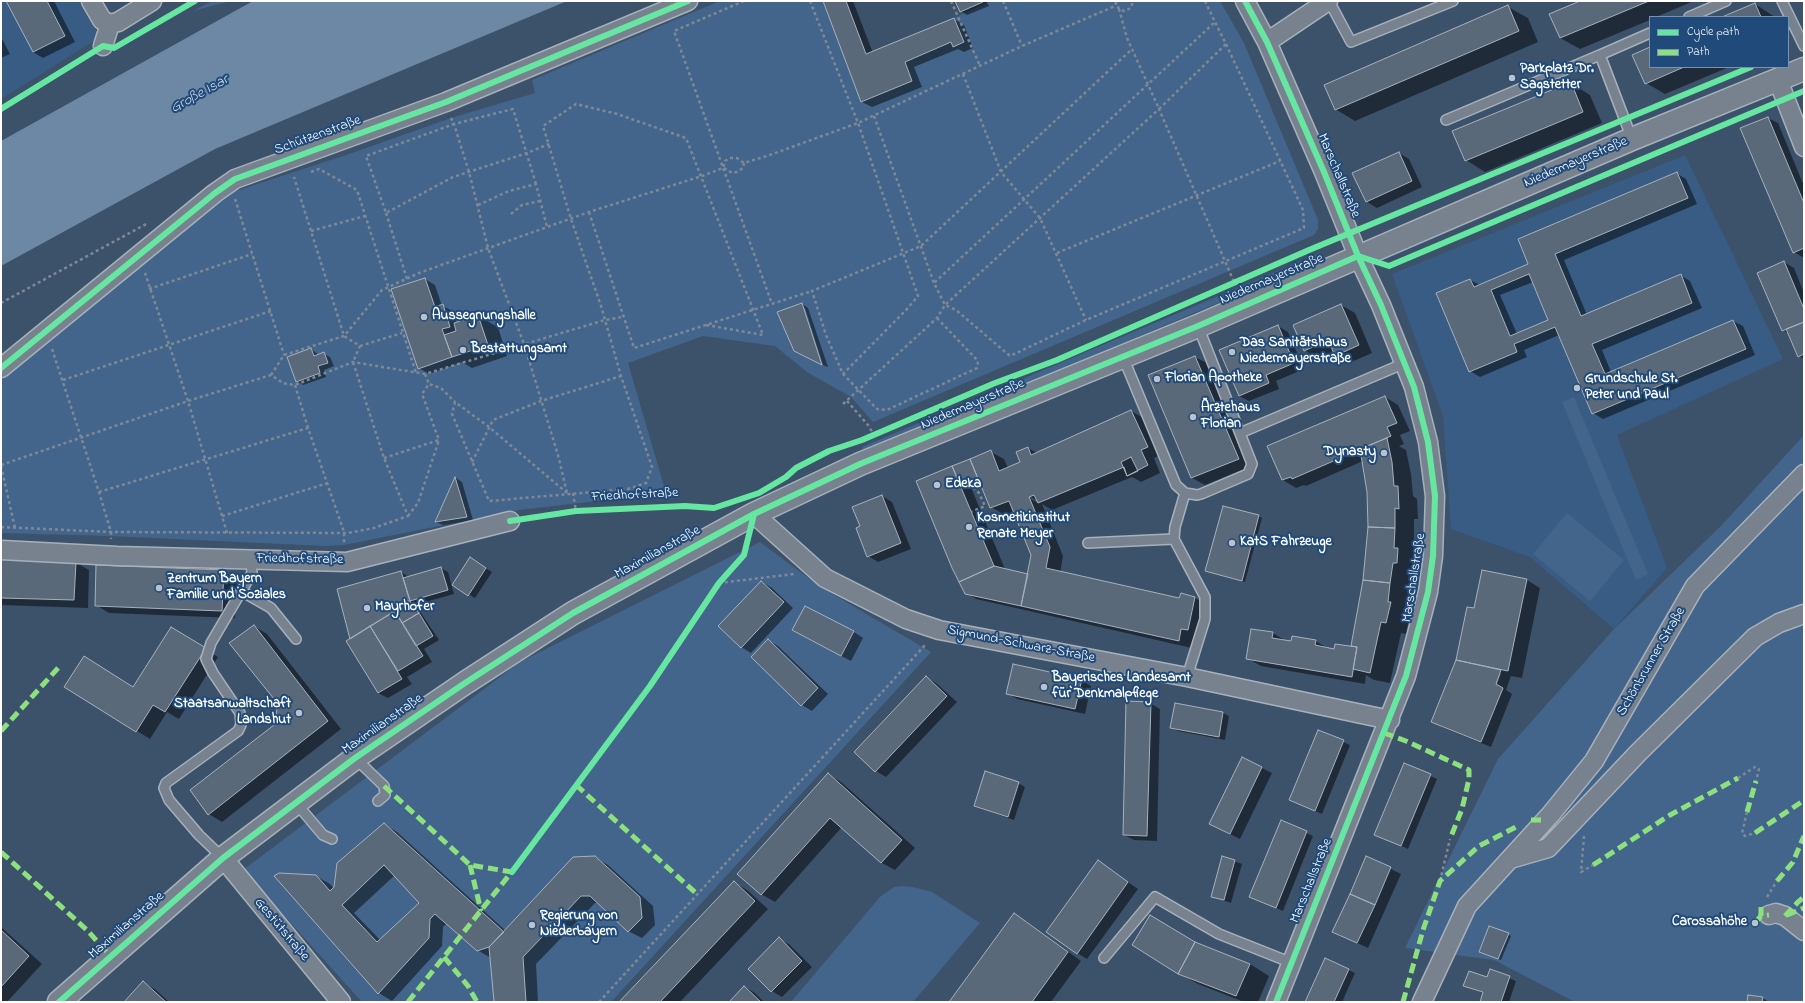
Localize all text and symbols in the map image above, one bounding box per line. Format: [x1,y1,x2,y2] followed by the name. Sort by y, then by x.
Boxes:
[1649,16,1789,68] legend
[1687,23,1739,41] text: Cycle path
[1687,43,1709,61] text: Path
[1520,62,1594,94] place label: Parkplatz Dr. Sagstetter
[168,72,232,118] water label: Große Isar
[1507,73,1517,83] marker: Parkplatz Dr. Sagstetter
[272,113,364,159] street label: Schützenstraße
[1313,131,1363,221] street label: Marschallstraße
[1522,134,1630,192] street label: Niedermayerstraße
[1218,251,1326,309] street label: Niedermayerstraße
[432,309,536,325] place label: Aussegnungshalle
[419,312,429,322] marker: Aussegnungshalle
[1240,336,1351,368] place label: Das Sanitätshaus Niedermayerstraße
[471,342,567,358] place label: Bestattungsamt
[458,345,468,355] marker: Bestattungsamt
[1227,347,1237,357] marker: Das Sanitätshaus Niedermayerstraße
[1165,371,1262,387] place label: Florian Apotheke
[1585,372,1677,404] place label: Grundschule St. Peter und Paul
[1152,374,1162,384] marker: Florian Apotheke
[919,376,1027,434] street label: Niedermayerstraße
[1572,383,1582,393] marker: Grundschule St. Peter und Paul
[1201,401,1260,434] place label: Ärztehaus Florian
[1188,412,1198,422] marker: Ärztehaus Florian
[1324,445,1376,461] place label: Dynasty
[1379,448,1389,458] marker: Dynasty
[945,477,981,493] place label: Edeka
[932,480,942,490] marker: Edeka
[591,485,679,507] street label: Friedhofstraße
[977,511,1070,544] place label: Kosmetikinstitut Renate Meyer
[964,522,974,532] marker: Kosmetikinstitut Renate Meyer
[612,523,704,583] street label: Maximilianstraße
[1400,532,1430,624] street label: Marschallstraße
[1240,535,1332,551] place label: KatS Fahrzeuge
[1227,538,1237,548] marker: KatS Fahrzeuge
[257,551,343,569] street label: Friedhofstraße
[167,572,286,604] place label: Zentrum Bayern Familie und Soziales
[154,583,164,593] marker: Zentrum Bayern Familie und Soziales
[375,600,434,616] place label: Mayrhofer
[362,603,372,613] marker: Mayrhofer
[1614,605,1690,719] street label: Schönbrunner Straße
[946,622,1096,668] street label: Sigmund-Schwarz-Straße
[1052,671,1191,704] place label: Bayerisches Landesamt für Denkmalpflege
[1039,682,1049,692] marker: Bayerisches Landesamt für Denkmalpflege
[339,691,427,759] street label: Maximilianstraße
[174,697,291,730] place label: Staatsanwaltschaft Landshut
[294,708,304,718] marker: Staatsanwaltschaft Landshut
[1287,836,1337,926] street label: Marschallstraße
[86,889,168,963] street label: Maximilianstraße
[250,895,312,965] street label: Gestütstraße
[540,909,618,942] place label: Regierung von Niederbayern
[1672,915,1747,931] place label: Carossahöhe
[1750,918,1760,928] marker: Carossahöhe
[527,920,537,930] marker: Regierung von Niederbayern

